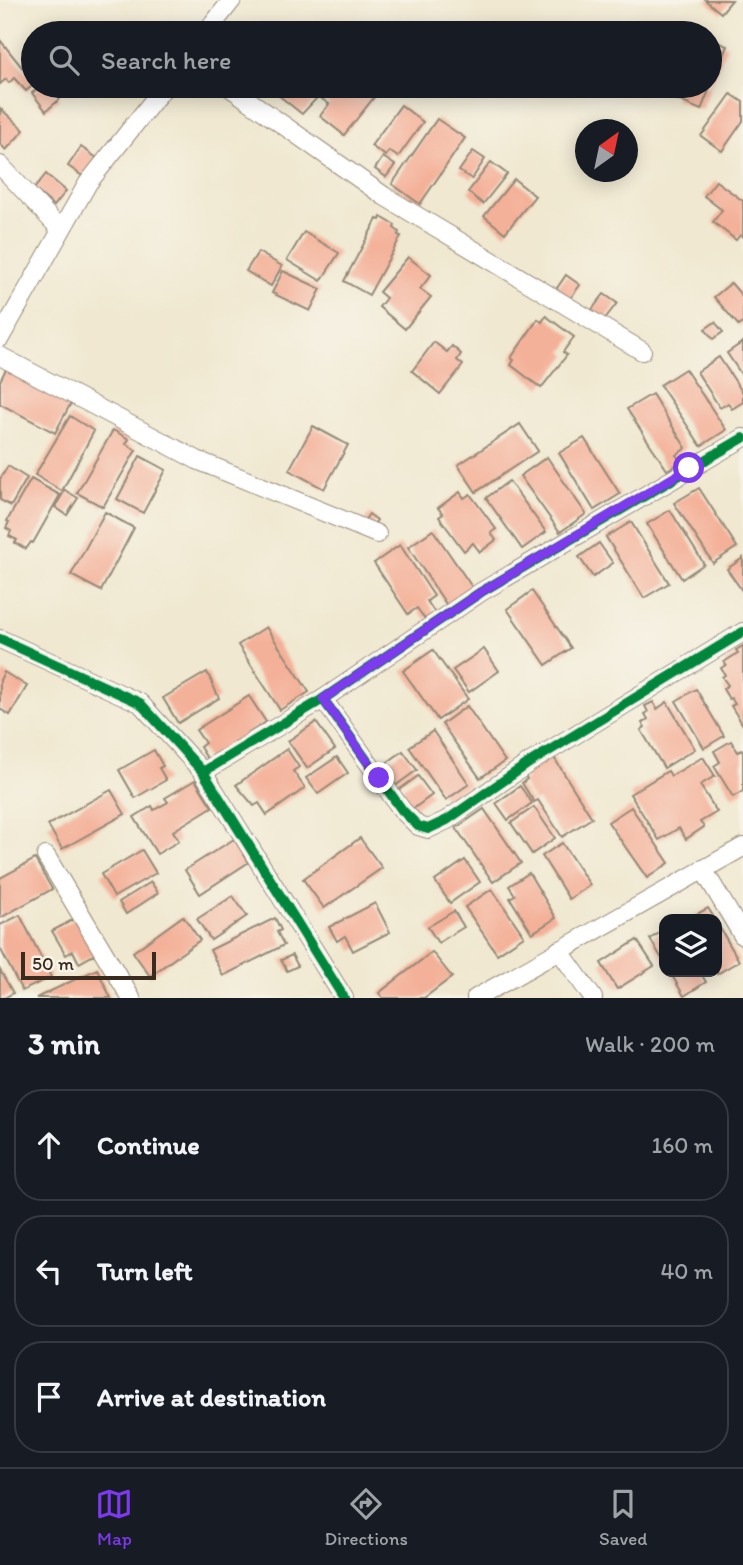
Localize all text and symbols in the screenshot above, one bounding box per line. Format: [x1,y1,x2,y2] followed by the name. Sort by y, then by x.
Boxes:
[21,21,722,98] search box
[45,41,83,79] icon: search
[101,44,231,76] text: Search here
[575,119,638,182] north arrow
[673,452,704,483] route start
[363,762,394,793] route end
[659,914,722,977] map controls
[659,914,722,977] button: layers
[21,949,156,981] scale bar
[32,952,74,975] text: 50 m
[28,1025,100,1062] text: 3 min
[585,1030,715,1058] text: Walk · 200 m
[30,1126,68,1164] icon: ahead
[97,1129,200,1161] text: Continue
[651,1131,713,1159] text: 160 m
[30,1252,68,1290] icon: left
[97,1255,193,1287] text: Turn left
[660,1257,713,1285] text: 40 m
[30,1378,68,1416] icon: arrive
[97,1381,326,1413] text: Arrive at destination
[95,1485,133,1550] tab: Map
[324,1485,408,1550] tab: Directions
[599,1485,647,1550] tab: Saved

